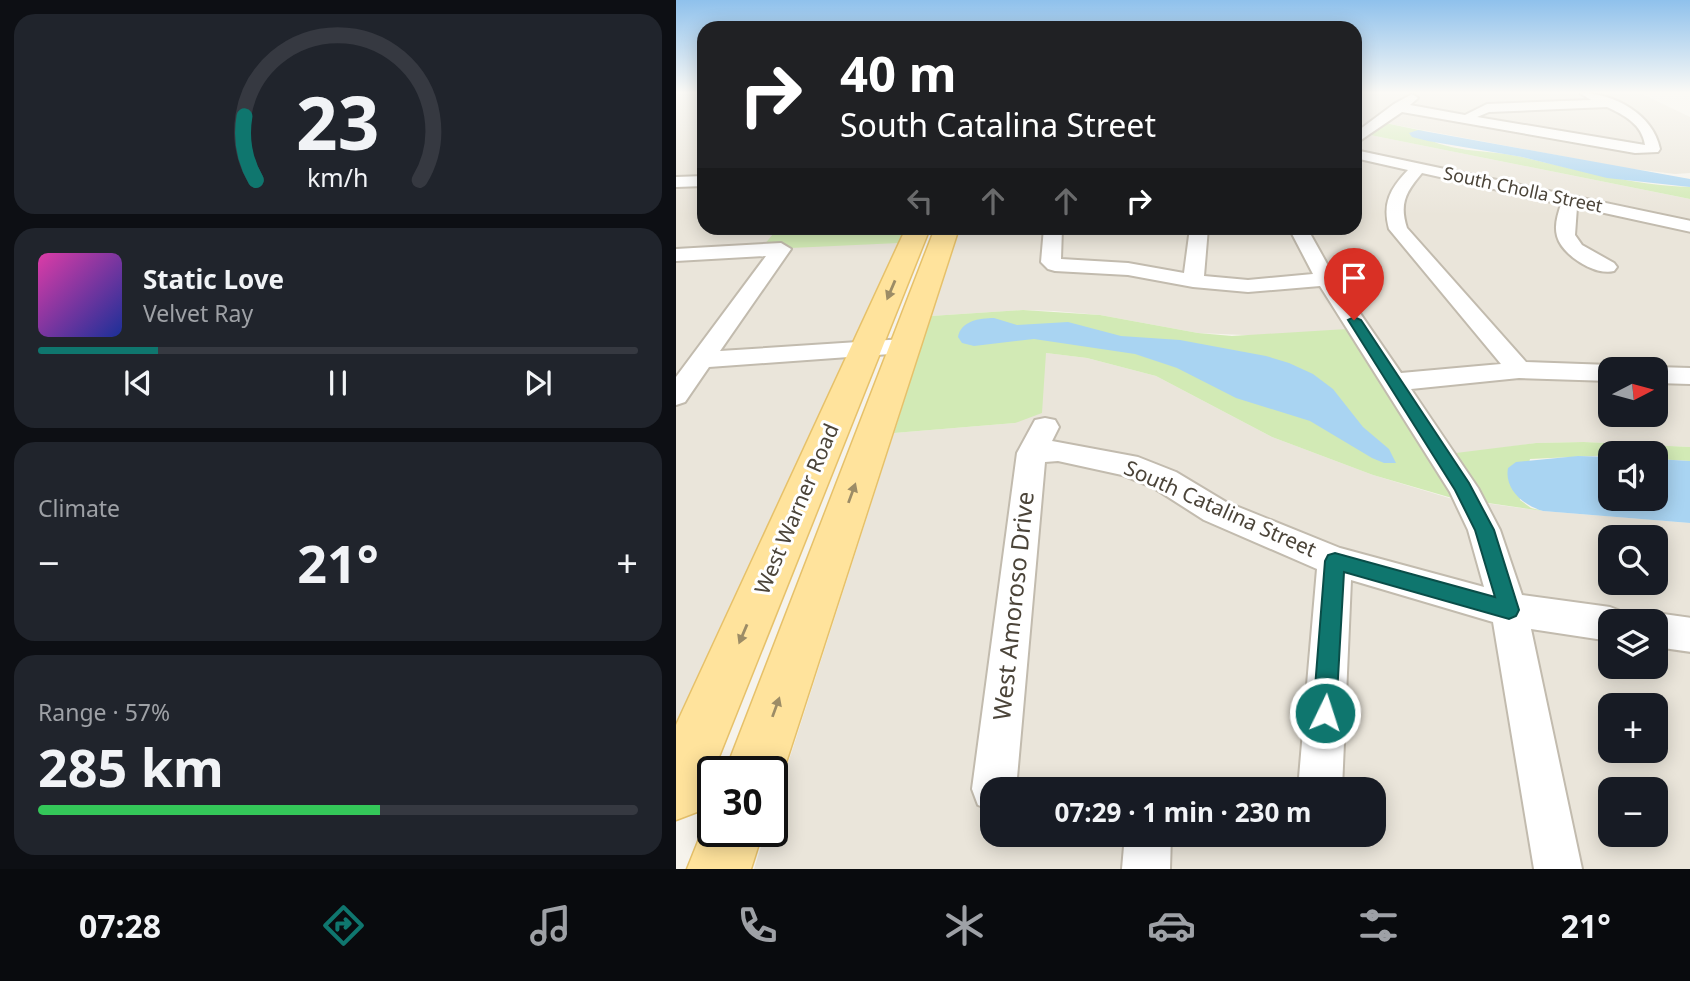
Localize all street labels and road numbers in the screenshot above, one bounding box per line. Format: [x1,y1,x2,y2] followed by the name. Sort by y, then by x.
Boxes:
[1442,160,1605,218] street label: South Cholla Street
[747,419,845,598] street label: West Warner Road
[1120,453,1321,563] street label: South Catalina Street
[984,490,1041,722] street label: West Amoroso Drive

